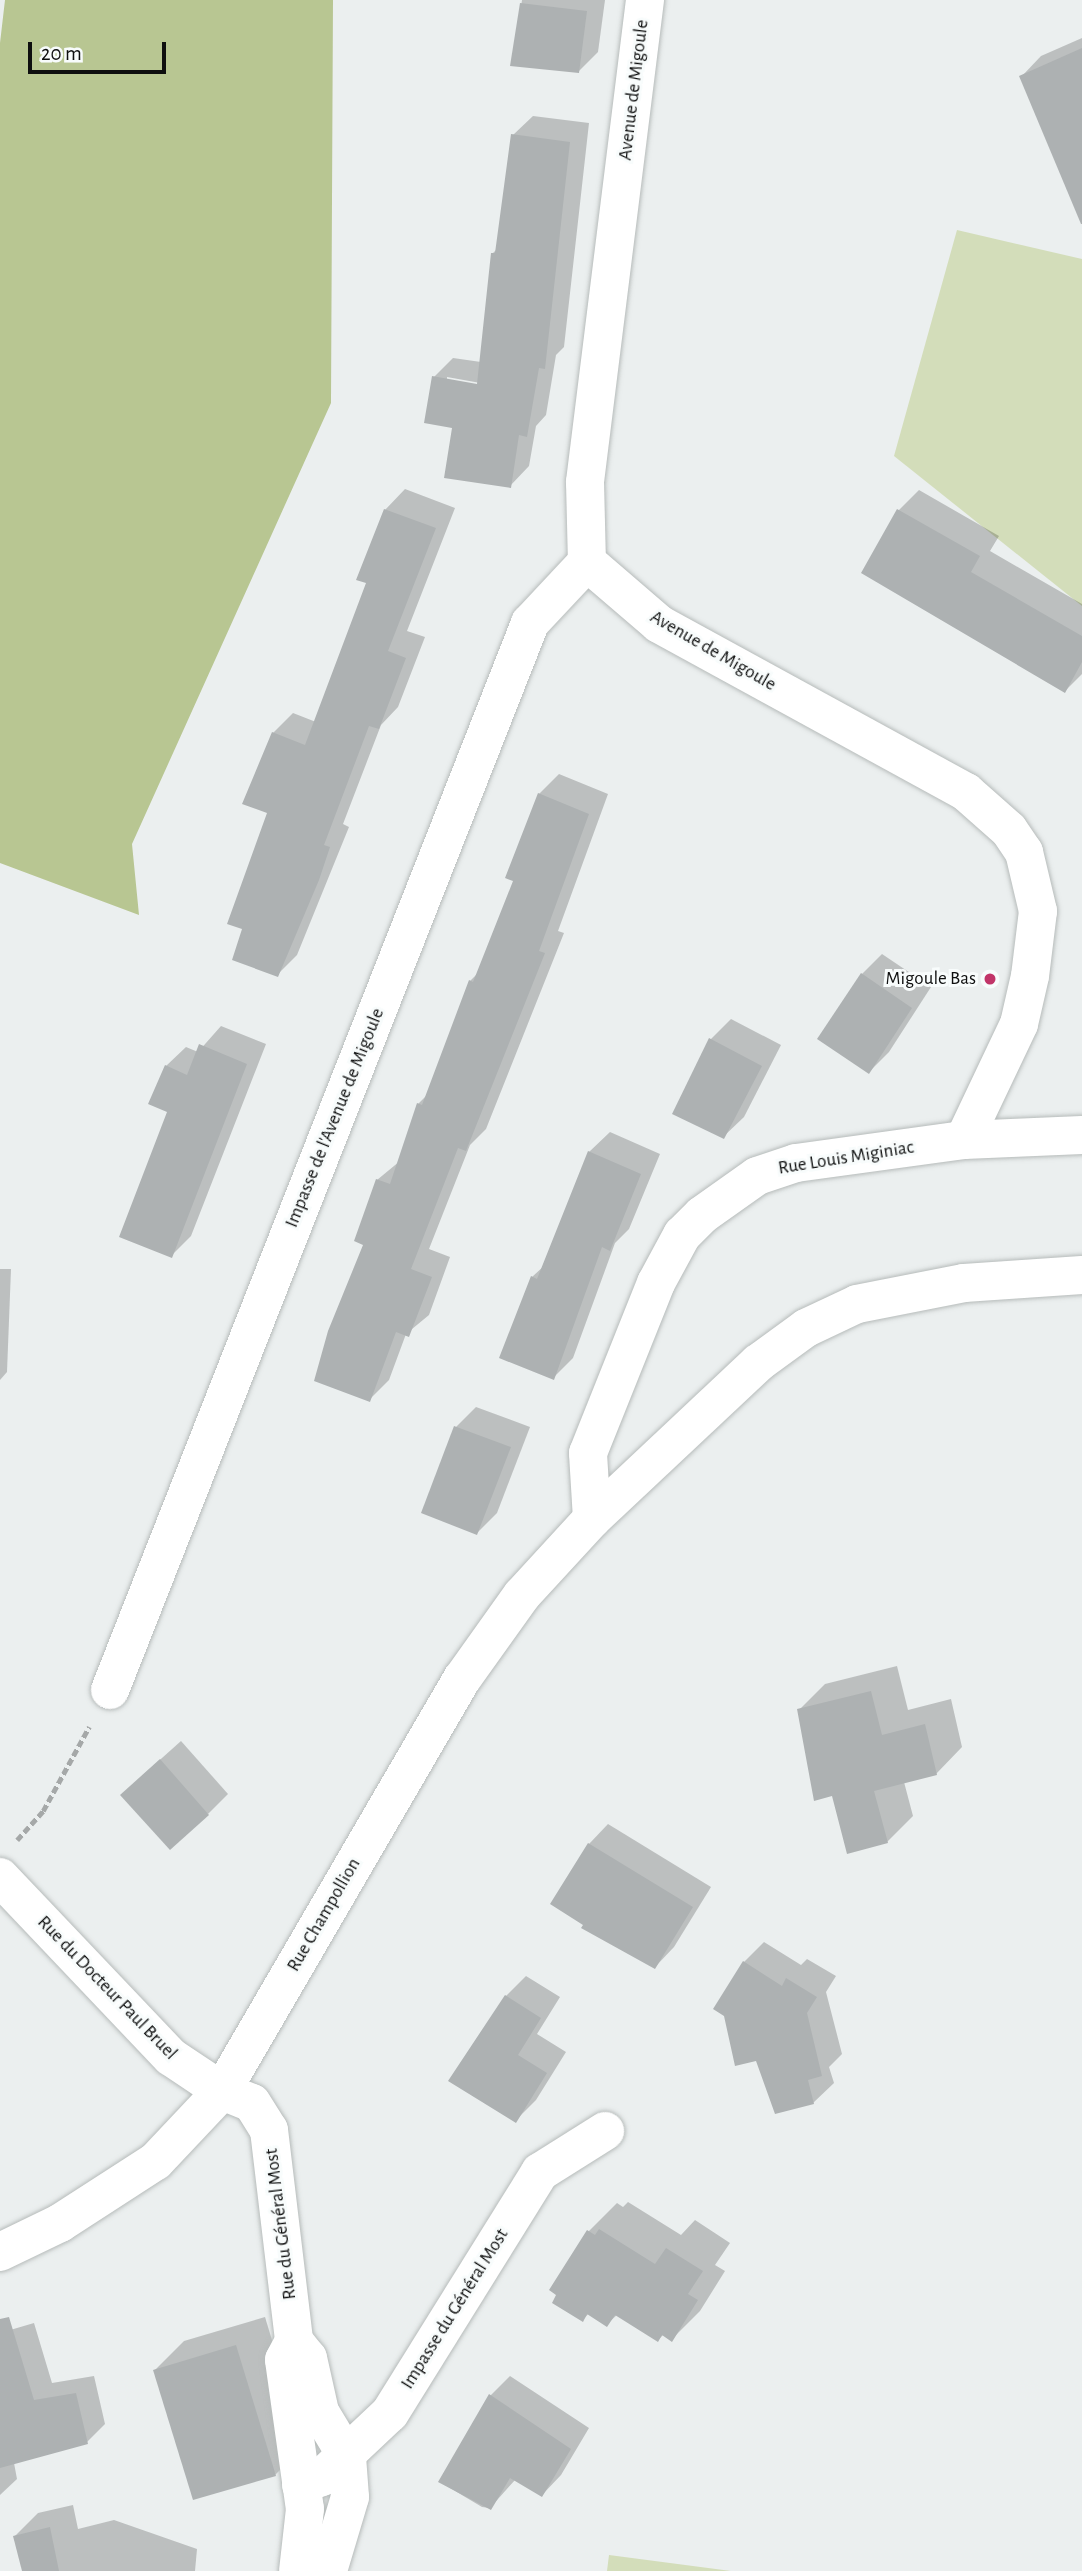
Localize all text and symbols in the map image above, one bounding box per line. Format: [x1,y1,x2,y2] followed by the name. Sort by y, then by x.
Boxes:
[614,18,654,162] street label: Avenue de Migoule
[32,28,170,72] scale bar
[41,43,82,64] text: 20 m
[646,606,780,696] street label: Avenue de Migoule
[886,968,976,990] place label: Migoule Bas
[982,971,998,987] marker: Migoule Bas
[281,1005,389,1231] street label: Impasse de l'Avenue de Migoule
[777,1136,915,1180] street label: Rue Louis Miginiac
[282,1854,366,1976] street label: Rue Champollion
[32,1911,182,2065] street label: Rue du Docteur Paul Bruel
[260,2147,302,2301] street label: Rue du Général Most
[396,2224,514,2394] street label: Impasse du Général Most

